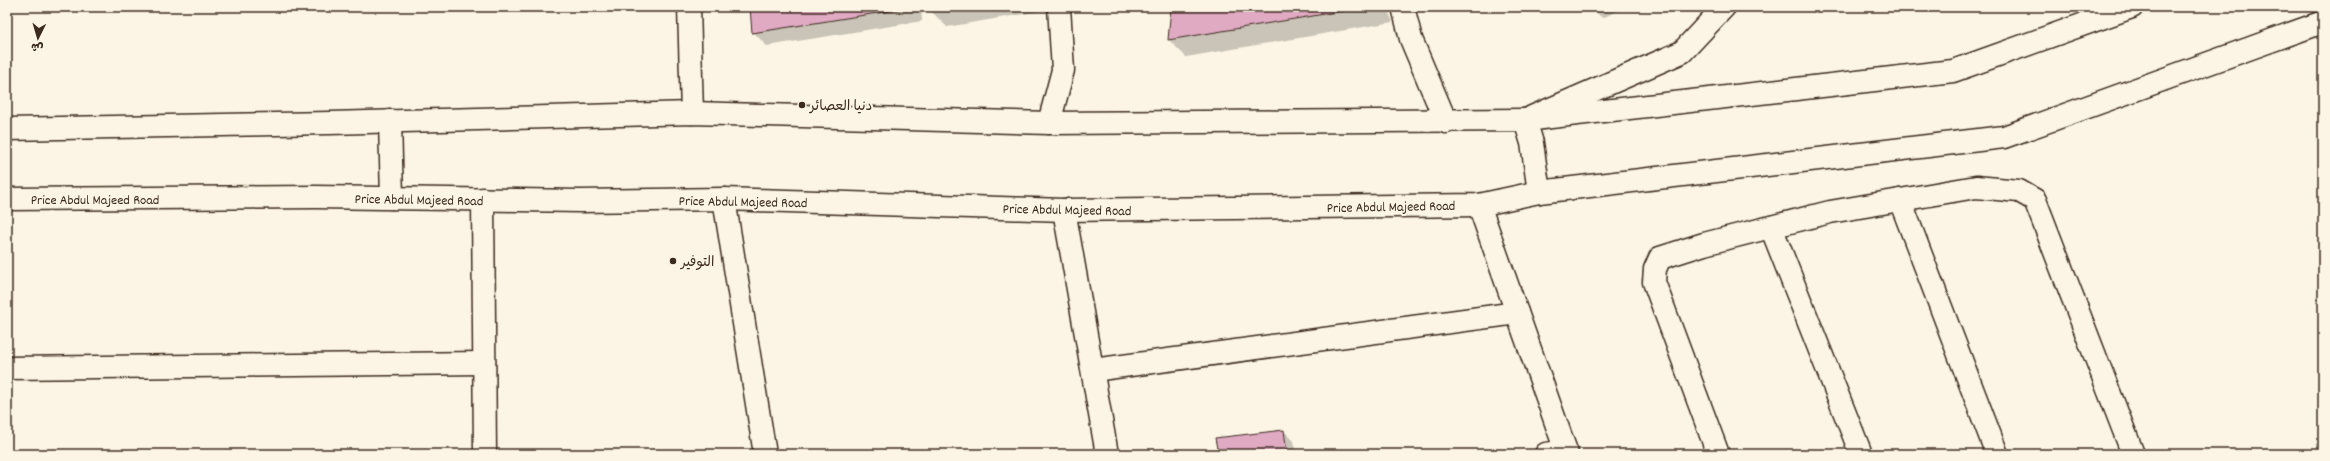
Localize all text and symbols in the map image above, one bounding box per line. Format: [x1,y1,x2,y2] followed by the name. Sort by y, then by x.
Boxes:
[18,18,58,58] north arrow
[31,37,44,54] text: ش
[809,97,872,117] place label: دنيا العصائر
[797,100,807,110] marker: دنيا العصائر
[354,190,483,212] street label: Price Abdul Majeed Road
[31,191,159,211] street label: Price Abdul Majeed Road
[678,192,807,214] street label: Price Abdul Majeed Road
[1327,197,1456,219] street label: Price Abdul Majeed Road
[1002,200,1131,222] street label: Price Abdul Majeed Road
[680,253,714,273] place label: التوفير
[668,256,678,266] marker: التوفير

